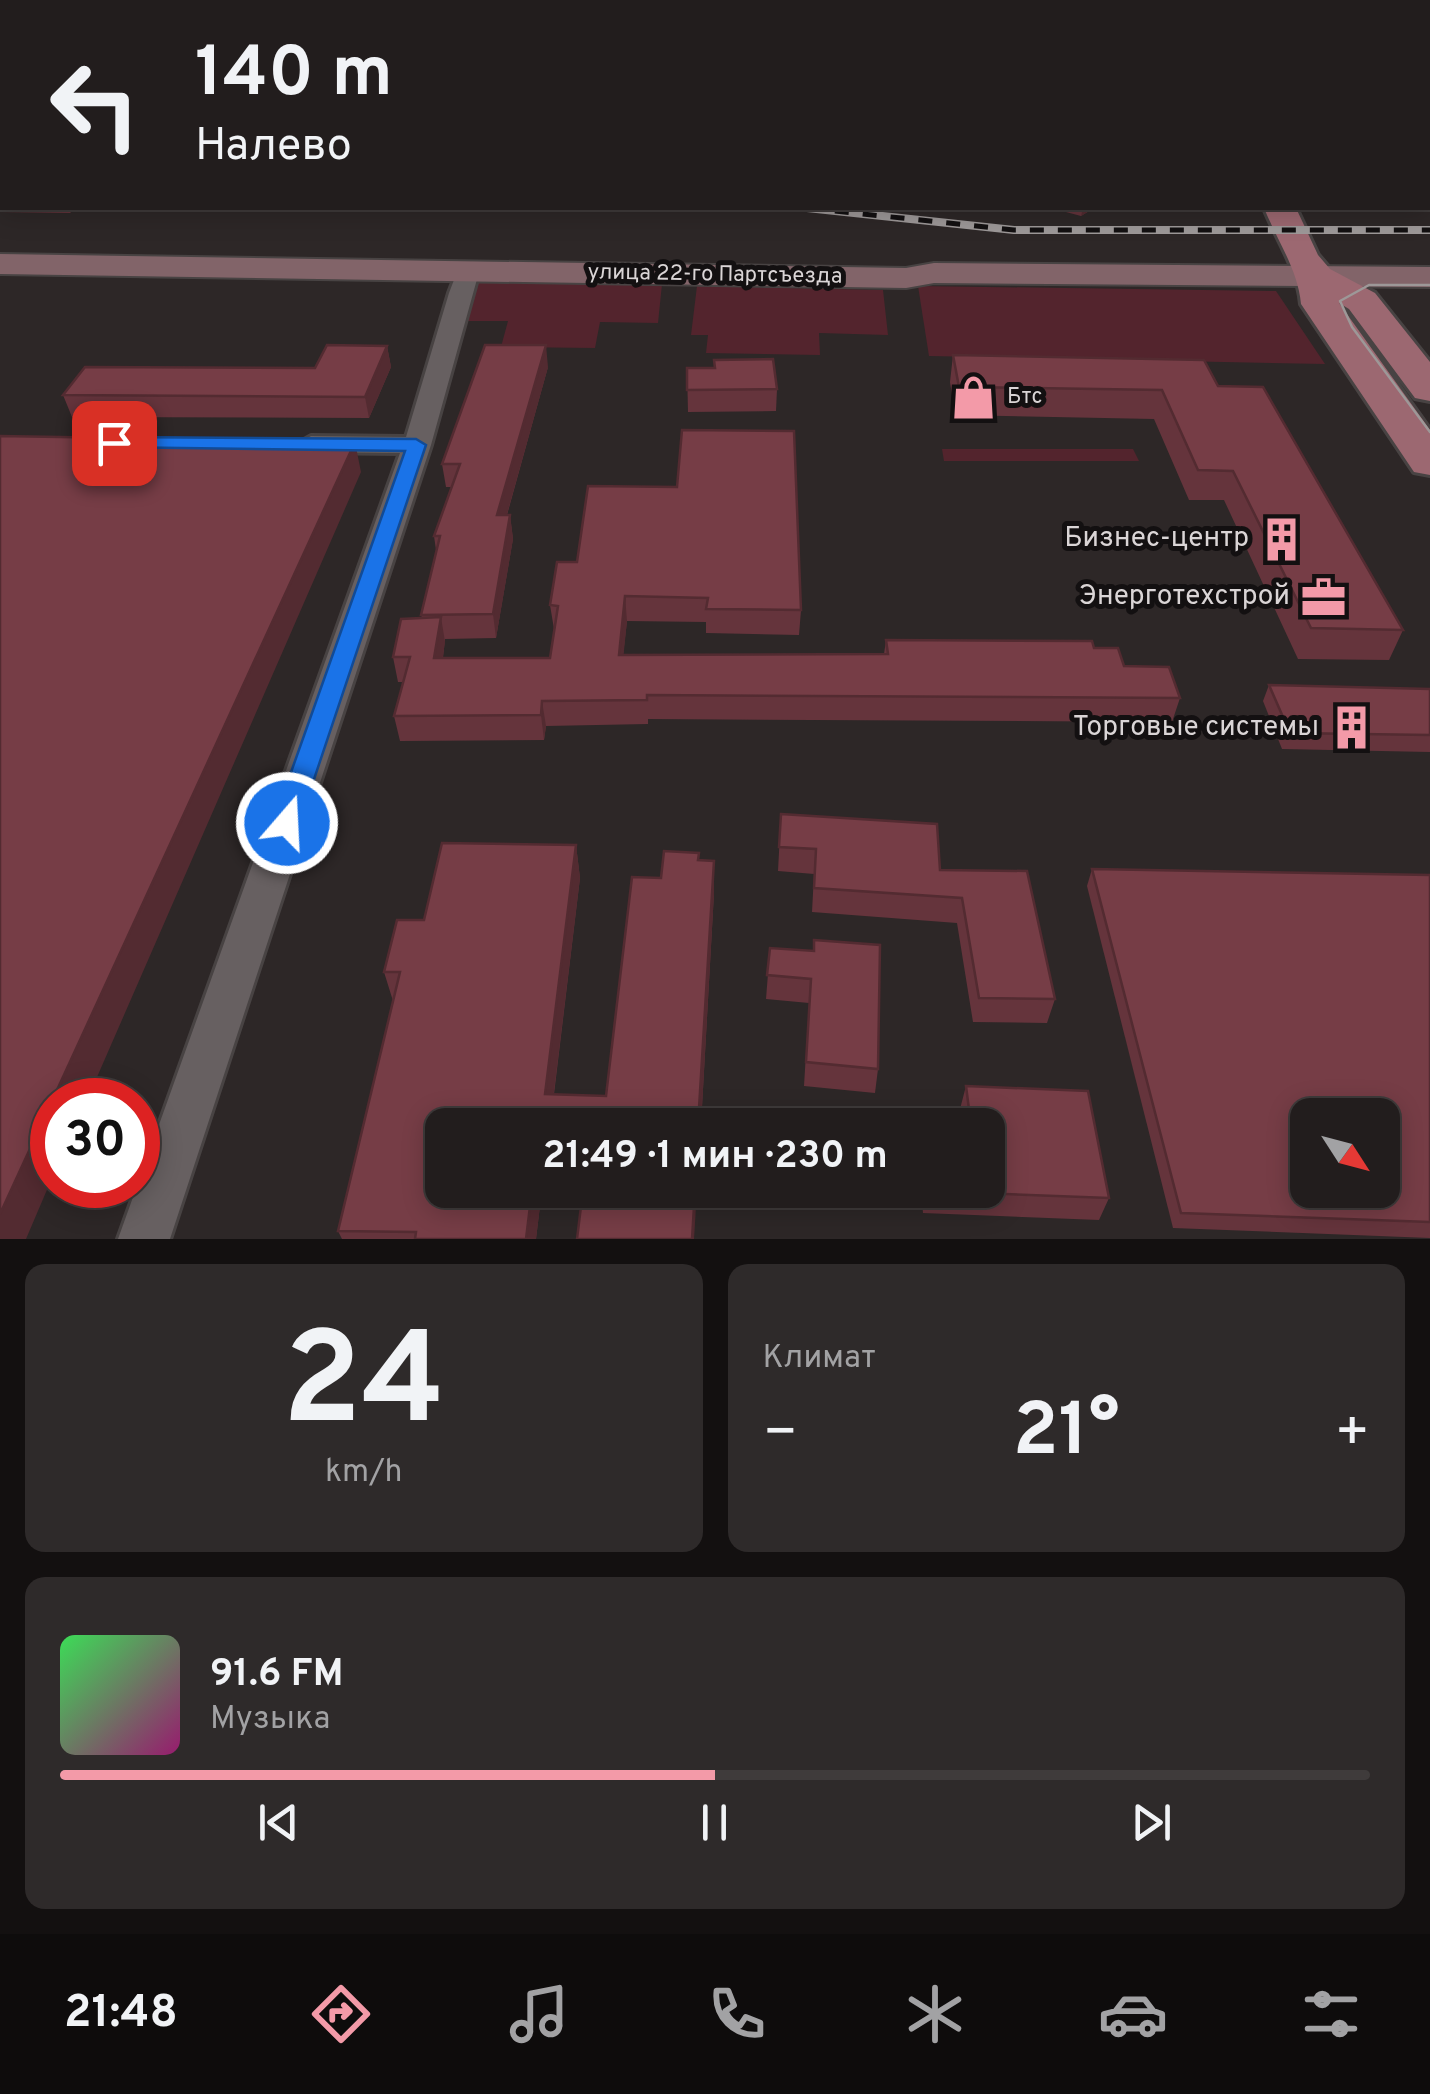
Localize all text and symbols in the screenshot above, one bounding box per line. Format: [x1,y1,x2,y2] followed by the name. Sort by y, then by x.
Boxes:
[195,32,393,121] text: 140 m
[30,40,160,170] icon: left
[195,119,352,176] text: Налево
[587,259,843,291] street label: улица 22-го Партсъезда
[950,373,998,421] shop icon: Бтс
[1007,384,1043,411] place label: Бтс
[72,401,157,486] pin
[87,416,142,471] icon: arrive
[1258,515,1306,563] building icon: Бизнес-центр
[1064,521,1249,557] place label: Бизнес-центр
[1299,573,1347,621] office icon: Энерготехстрой
[1079,579,1290,615] place label: Энерготехстрой
[1328,704,1376,752] building icon: Торговые системы
[1073,710,1319,746] place label: Торговые системы
[235,771,339,875] position arrow
[30,1078,160,1208] speed limit sign: 30
[1290,1098,1400,1208] north arrow
[1290,1098,1400,1208] map controls
[542,1133,888,1182] text: 21:49 · 1 мин · 230 m
[282,1305,445,1470] text: 24
[763,1339,876,1379] text: Климат
[1013,1387,1120,1482] text: 21°
[763,1400,798,1470] text: −
[1335,1400,1370,1470] text: +
[325,1453,403,1493] text: km/h
[210,1651,343,1700] text: 91.6 FM
[210,1700,330,1740] text: Музыка
[251,1795,306,1850] icon: previous
[687,1795,742,1850] icon: pause
[1124,1795,1179,1850] icon: next
[306,1979,376,2049] icon: directions
[504,1979,574,2049] icon: music
[702,1979,772,2049] icon: phone
[900,1979,970,2049] icon: climate
[1098,1979,1168,2049] icon: car
[1296,1979,1366,2049] icon: filters
[64,1986,178,2043] text: 21:48

